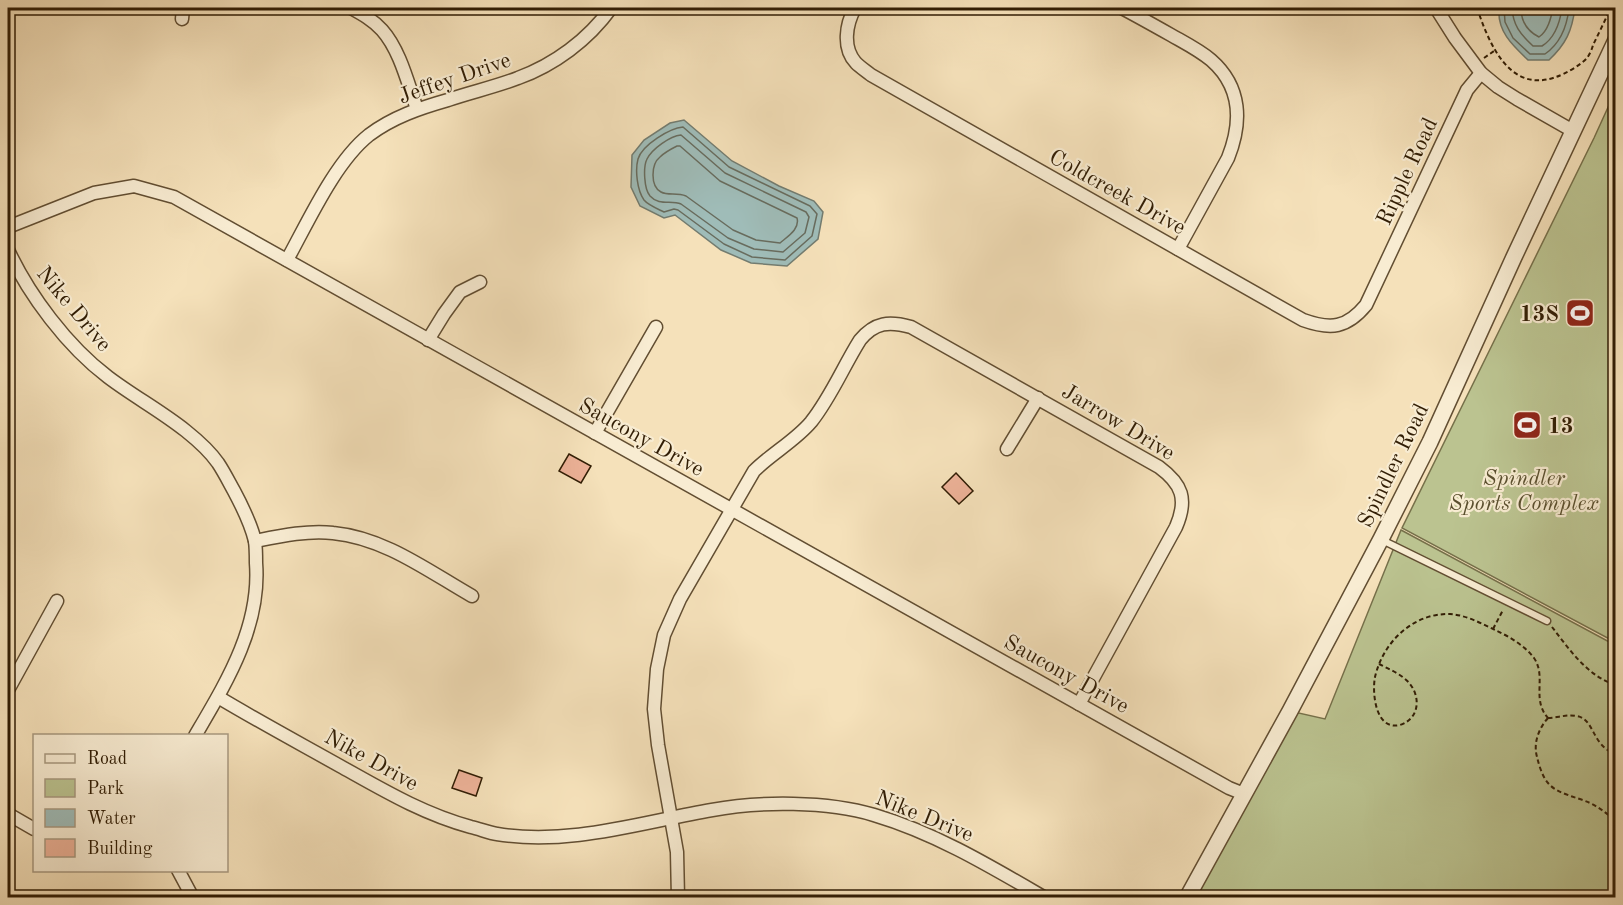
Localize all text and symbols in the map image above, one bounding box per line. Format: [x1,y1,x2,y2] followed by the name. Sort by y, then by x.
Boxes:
[396,49,514,108] street label: Jeffey Drive
[1373,115,1442,229] street label: Ripple Road
[1045,146,1189,239] street label: Coldcreek Drive
[32,263,115,356] street label: Nike Drive
[1564,297,1596,329] sports icon: 13S
[1520,304,1559,326] place label: 13S
[1058,380,1178,465] street label: Jarrow Drive
[575,394,707,481] street label: Saucony Drive
[1354,401,1433,531] street label: Spindler Road
[1511,409,1543,441] sports icon: 13
[1548,416,1574,438] place label: 13
[1449,468,1599,515] park label: Spindler Sports Complex
[1000,631,1132,718] street label: Saucony Drive
[320,726,422,795] street label: Nike Drive
[33,734,228,872] legend
[87,750,127,768] text: Road
[87,780,124,798] text: Park
[872,787,976,846] street label: Nike Drive
[87,810,136,828] text: Water
[87,840,153,858] text: Building

